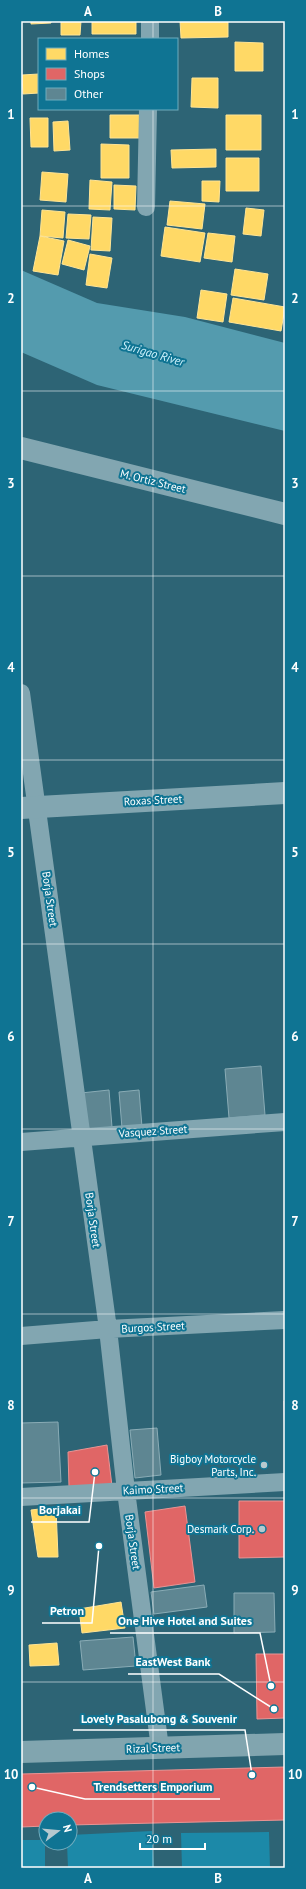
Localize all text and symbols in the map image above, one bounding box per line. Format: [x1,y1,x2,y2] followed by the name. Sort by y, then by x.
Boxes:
[84,3,92,20] text: A
[214,3,222,20] text: B
[38,38,178,110] legend
[74,46,109,61] text: Homes
[74,66,105,81] text: Shops
[74,86,103,101] text: Other
[7,106,15,123] text: 1
[291,106,299,123] text: 1
[7,290,15,307] text: 2
[291,290,299,307] text: 2
[120,337,187,369] water label: Surigao River
[119,466,187,496] street label: M. Ortiz Street
[7,475,15,492] text: 3
[291,475,299,492] text: 3
[7,659,15,676] text: 4
[291,659,299,676] text: 4
[123,791,183,809] street label: Roxas Street
[7,844,15,861] text: 5
[291,844,299,861] text: 5
[39,871,61,928] street label: Borja Street
[7,1028,15,1045] text: 6
[291,1028,299,1045] text: 6
[117,1122,188,1140] street label: Vasquez Street
[82,1192,104,1249] street label: Borja Street
[7,1213,15,1230] text: 7
[291,1213,299,1230] text: 7
[121,1318,185,1336] street label: Burgos Street
[7,1397,15,1414] text: 8
[291,1397,299,1414] text: 8
[170,1452,256,1479] place label: Bigboy Motorcycle Parts, Inc.
[259,1460,269,1470] marker: Bigboy Motorcycle Parts, Inc.
[122,1480,184,1498] street label: Kaimo Street
[31,1498,89,1522] callout: Borjakai
[39,1502,81,1517] text: Borjakai
[122,1514,144,1571] street label: Borja Street
[187,1522,254,1536] place label: Desmark Corp.
[257,1524,267,1534] marker: Desmark Corp.
[7,1582,15,1599] text: 9
[291,1582,299,1599] text: 9
[42,1599,92,1623] callout: Petron
[50,1603,84,1618] text: Petron
[110,1609,260,1633] callout: One Hive Hotel and Suites
[118,1613,252,1628] text: One Hive Hotel and Suites
[128,1650,219,1674] callout: EastWest Bank
[135,1654,211,1669] text: EastWest Bank
[73,1706,245,1730] callout: Lovely Pasalubong & Souvenir
[81,1711,238,1726] text: Lovely Pasalubong & Souvenir
[126,1740,181,1756] street label: Rizal Street
[4,1766,18,1783] text: 10
[288,1766,302,1783] text: 10
[85,1775,220,1799] callout: Trendsetters Emporium
[93,1779,213,1794] text: Trendsetters Emporium
[38,1811,78,1851] north arrow
[60,1823,75,1834] text: N
[140,1825,205,1851] scale bar
[146,1831,172,1846] text: 20 m
[84,1870,92,1887] text: A
[214,1870,222,1887] text: B

